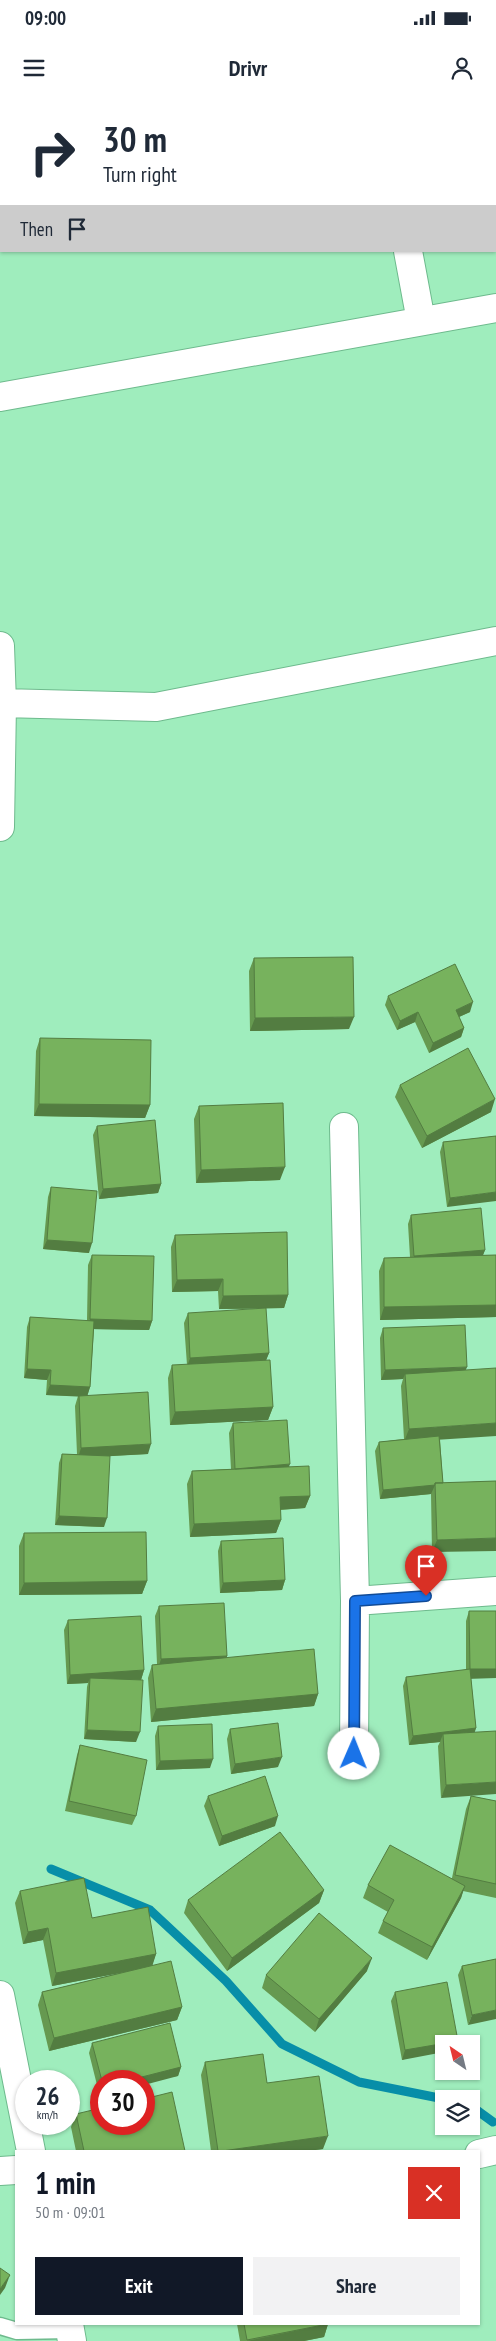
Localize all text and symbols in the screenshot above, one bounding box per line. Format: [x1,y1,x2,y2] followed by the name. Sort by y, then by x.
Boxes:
[25,6,66,30] text: 09:00
[20,54,48,82] icon: menu
[229,54,267,82] text: Drivr
[448,54,476,82] icon: person
[103,116,167,162] text: 30 m
[20,120,85,185] icon: right
[103,160,177,188] text: Turn right
[63,215,91,243] icon: arrive
[20,217,53,241] text: Then
[405,1545,447,1596] pin
[412,1552,440,1580] icon: arrive
[327,1727,379,1779] position arrow
[435,2035,480,2080] north arrow
[435,2035,480,2135] map controls
[90,2070,155,2135] speed limit sign: 30
[36,2080,59,2112] text: 26
[435,2090,480,2135] button: layers
[37,2107,58,2122] text: km/h
[35,2163,96,2202] text: 1 min
[408,2167,460,2219] button: close
[35,2202,106,2222] text: 50 m · 09:01
[35,2257,243,2315] button: Exit
[253,2257,460,2315] button: Share

